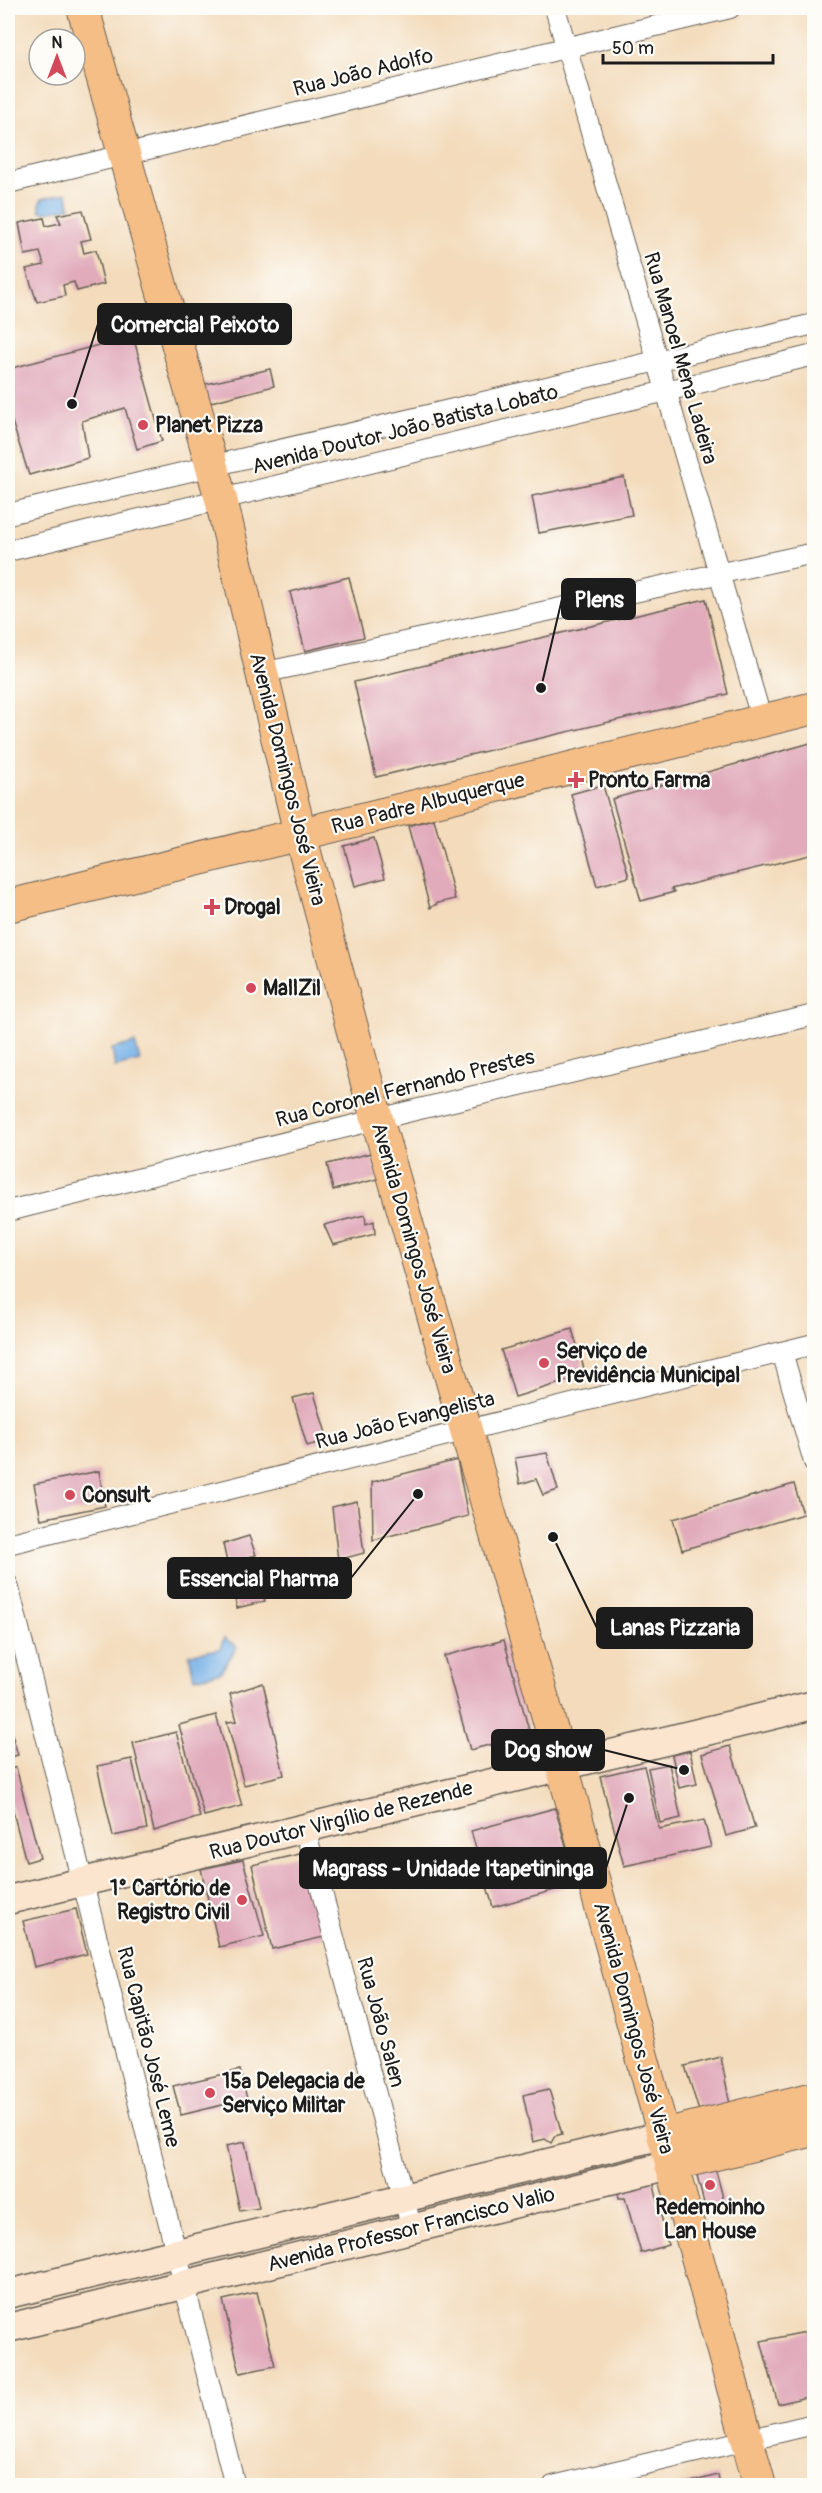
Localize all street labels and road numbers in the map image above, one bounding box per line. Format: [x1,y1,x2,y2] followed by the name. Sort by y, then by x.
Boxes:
[290,42,436,103] street label: Rua João Adolfo
[637,249,724,467] street label: Rua Manoel Mena Ladeira
[249,378,561,481] street label: Avenida Doutor João Batista Lobato
[243,650,332,908] street label: Avenida Domingos José Vieira
[329,766,528,841] street label: Rua Padre Albuquerque
[273,1043,538,1134] street label: Rua Coronel Fernando Prestes
[365,1120,462,1377] street label: Avenida Domingos José Vieira
[313,1385,498,1456] street label: Rua João Evangelista
[207,1775,476,1866] street label: Rua Doutor Virgílio de Rezende
[587,1899,680,2157] street label: Avenida Domingos José Vieira
[110,1944,187,2151] street label: Rua Capitão José Leme
[350,1954,411,2090] street label: Rua João Salen
[265,2181,558,2278] street label: Avenida Professor Francisco Valio

